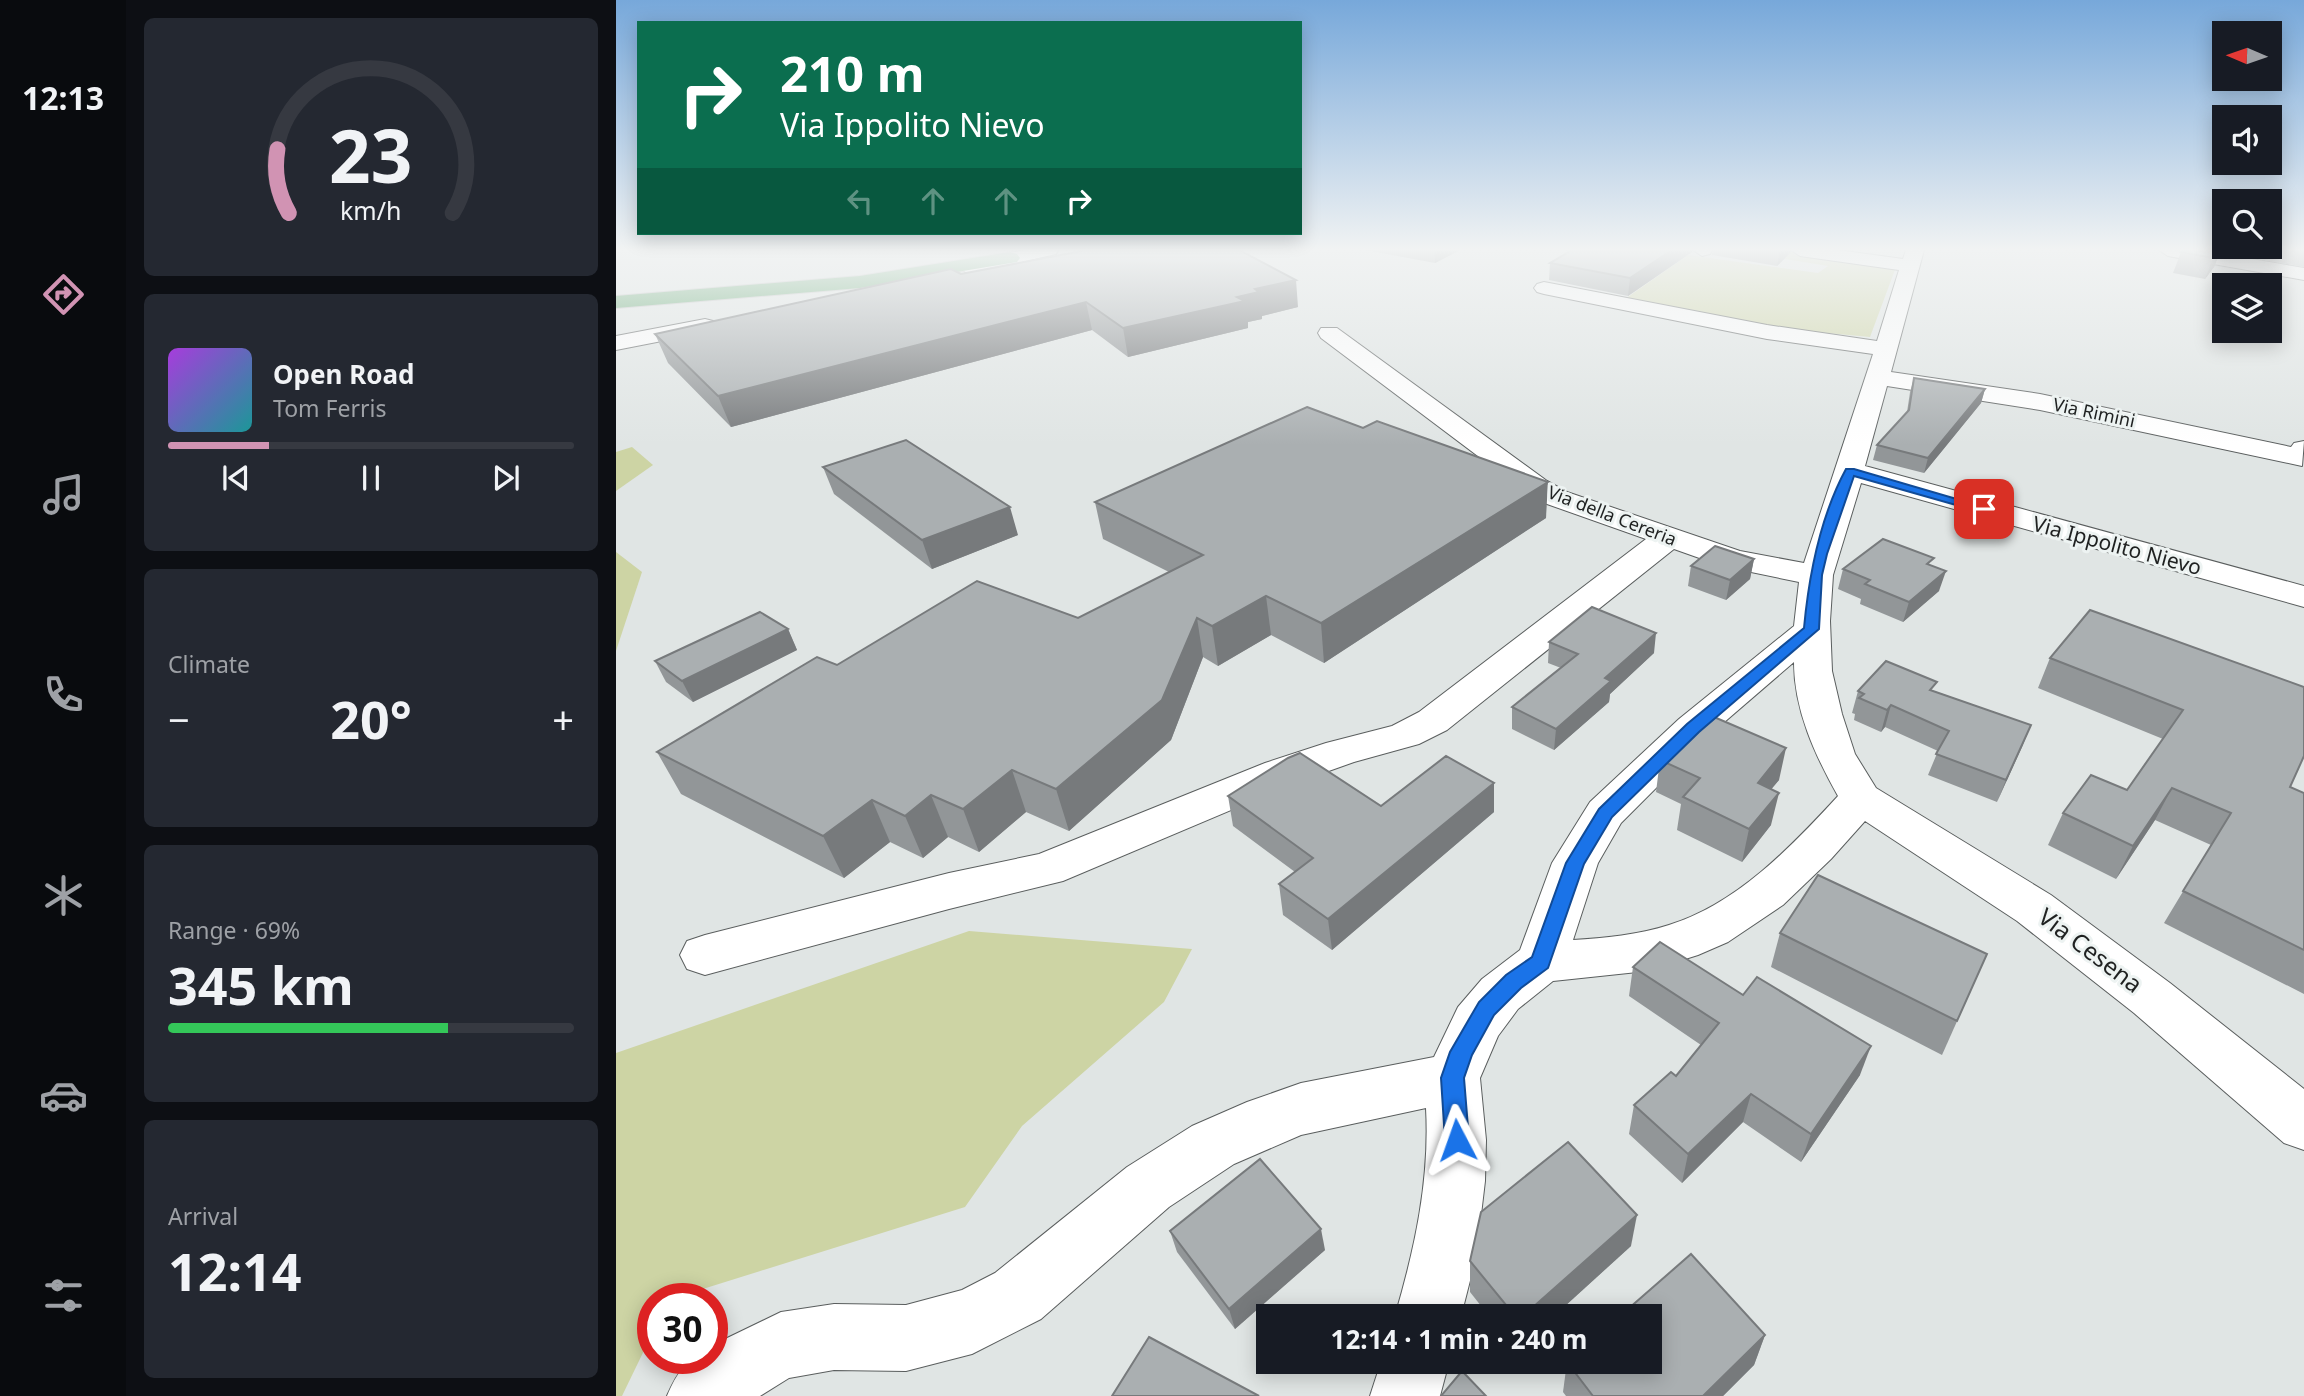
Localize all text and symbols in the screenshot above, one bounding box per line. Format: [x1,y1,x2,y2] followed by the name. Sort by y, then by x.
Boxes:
[2212,21,2282,91] north arrow
[2212,21,2282,343] map controls
[780,40,925,106] text: 210 m
[665,49,756,140] icon: right
[22,76,104,119] text: 12:13
[780,103,1045,146] text: Via Ippolito Nievo
[329,105,413,204] text: 23
[2212,105,2282,175] button: sound
[841,182,879,220] icon: left
[914,182,952,220] icon: ahead
[987,182,1025,220] icon: ahead
[1060,182,1098,220] icon: right
[2212,189,2282,259] button: search
[340,193,402,227] text: km/h
[39,270,88,319] icon: directions
[2212,273,2282,343] button: layers
[273,356,415,392] text: Open Road
[273,392,386,424] text: Tom Ferris
[2051,392,2137,432] street label: Via Rimini
[217,459,255,497] icon: previous
[352,459,390,497] icon: pause
[487,459,525,497] icon: next
[39,470,88,519] icon: music
[1544,479,1680,551] street label: Via della Cereria
[1954,479,2014,539] pin
[1965,490,2003,528] icon: arrive
[2030,509,2205,581] street label: Via Ippolito Nievo
[168,648,250,680] text: Climate
[39,670,88,719] icon: phone
[330,683,412,754] text: 20°
[168,693,190,745] text: −
[552,693,574,745] text: +
[39,871,88,920] icon: climate
[2032,900,2150,1000] street label: Via Cesena
[168,914,300,946] text: Range · 69%
[168,949,354,1020] text: 345 km
[39,1071,88,1120] icon: car
[1420,1103,1494,1177] position arrow
[168,1200,238,1232] text: Arrival
[168,1235,302,1306] text: 12:14
[39,1271,88,1320] icon: filters
[637,1283,728,1374] speed limit sign: 30
[1331,1321,1587,1357] text: 12:14 · 1 min · 240 m

